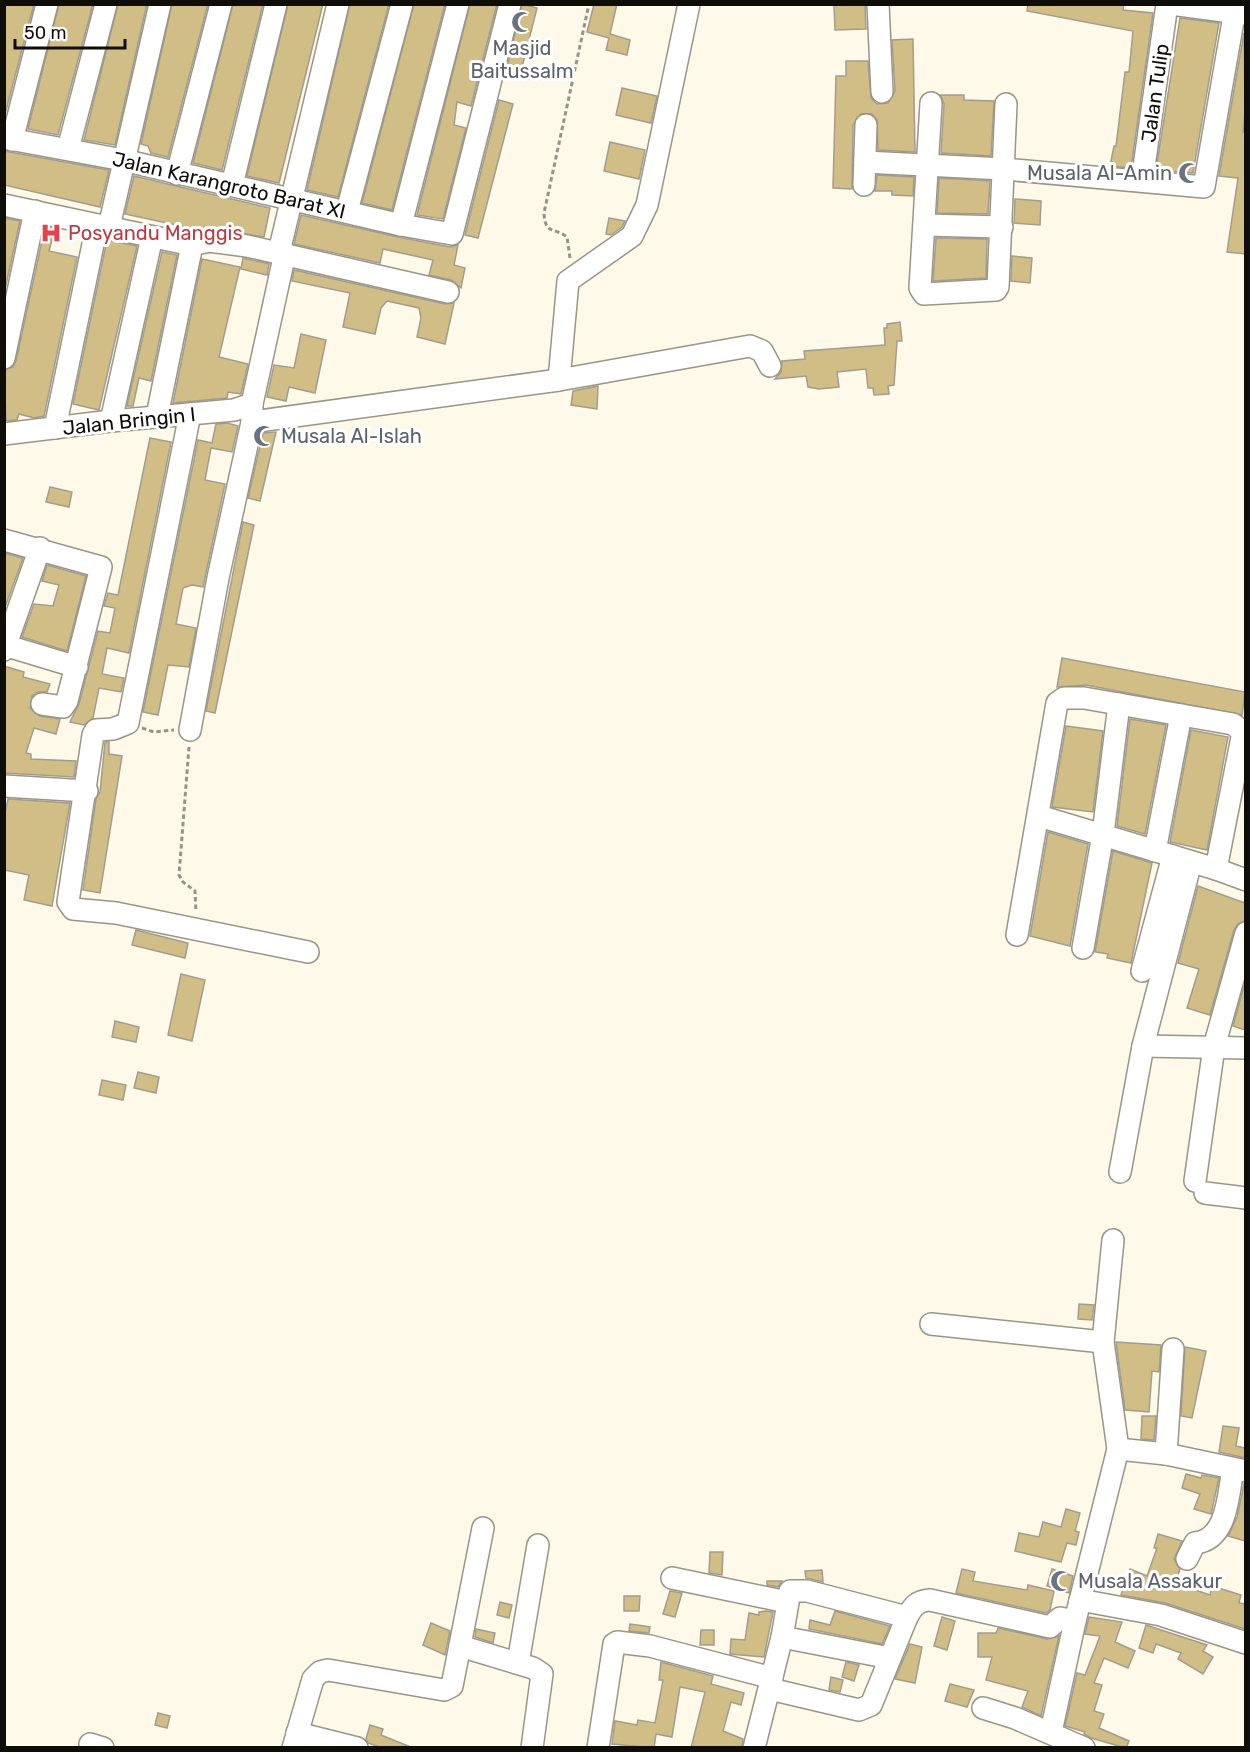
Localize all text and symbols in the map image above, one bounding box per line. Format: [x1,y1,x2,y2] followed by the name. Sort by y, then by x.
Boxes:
[510,10,534,34] mosque icon: Masjid Baitussalm
[15,12,124,50] scale bar
[24,22,67,44] text: 50 m
[470,36,574,83] place label: Masjid Baitussalm
[1136,42,1174,144] street label: Jalan Tulip
[110,146,348,224] street label: Jalan Karangroto Barat XI
[1027,161,1172,185] place label: Musala Al-Amin
[1177,161,1201,185] mosque icon: Musala Al-Amin
[39,221,63,245] hospital icon: Posyandu Manggis
[68,221,243,245] place label: Posyandu Manggis
[61,402,197,440] street label: Jalan Bringin I
[252,424,276,448] mosque icon: Musala Al-Islah
[281,424,422,448] place label: Musala Al-Islah
[1049,1569,1073,1593] mosque icon: Musala Assakur
[1078,1569,1223,1593] place label: Musala Assakur

